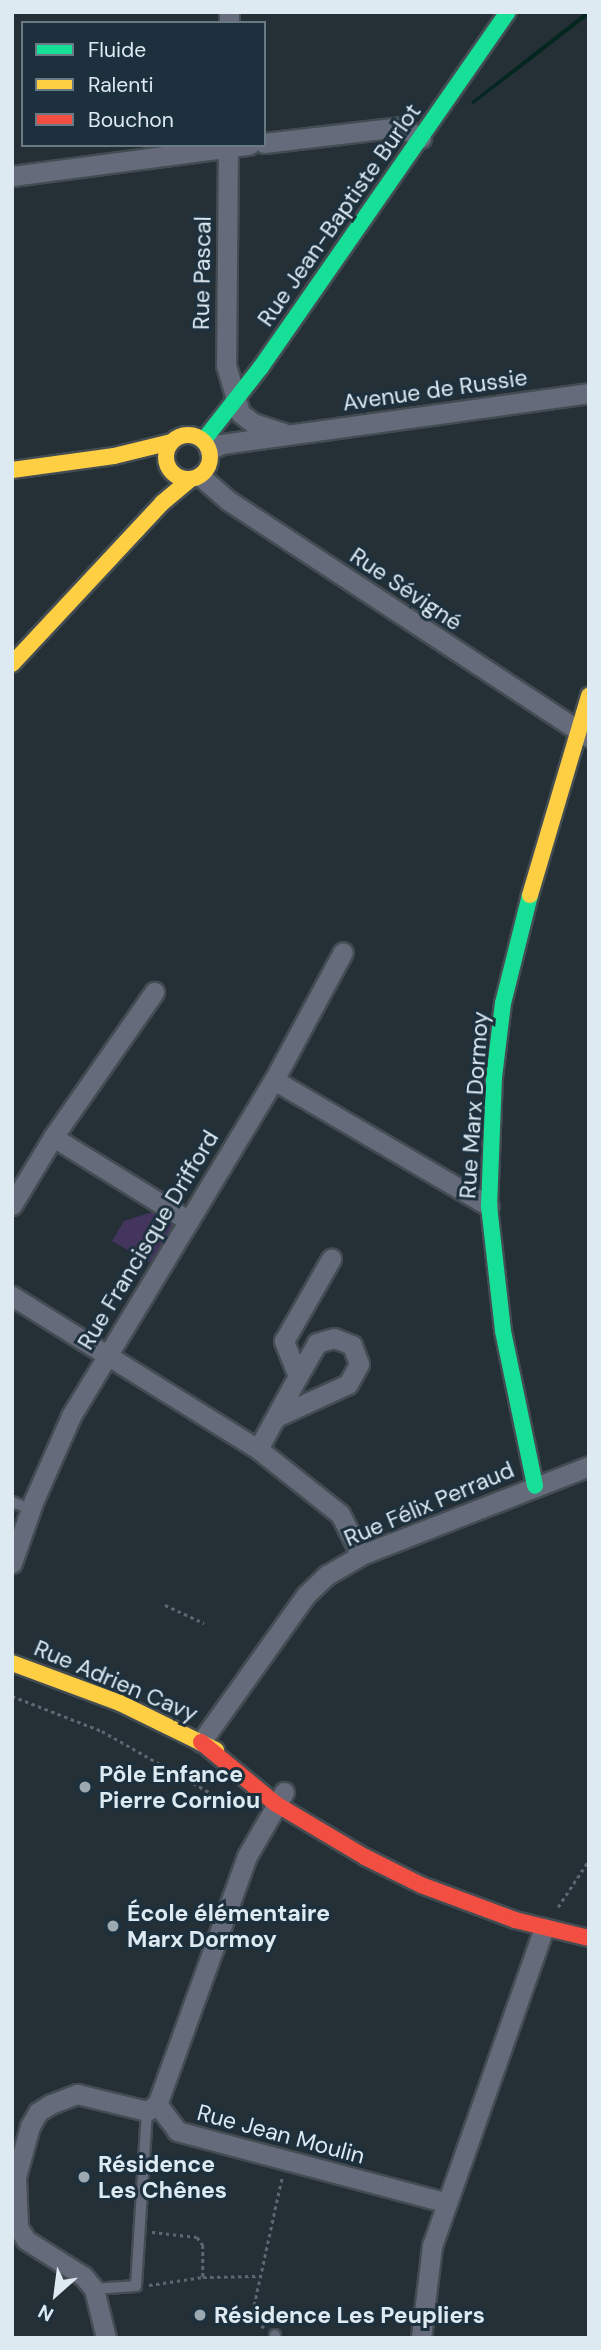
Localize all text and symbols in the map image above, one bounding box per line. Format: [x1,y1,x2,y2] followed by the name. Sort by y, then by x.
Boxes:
[21,21,266,147] legend
[88,36,146,64] text: Fluide
[88,71,154,99] text: Ralenti
[252,98,426,332] street label: Rue Jean-Baptiste Burlot
[88,106,174,134] text: Bouchon
[187,216,217,330] street label: Rue Pascal
[341,363,529,417] street label: Avenue de Russie
[345,542,467,636] street label: Rue Sévigné
[454,1010,494,1200] street label: Rue Marx Dormoy
[72,1125,224,1355] street label: Rue Francisque Drifford
[340,1456,518,1552] street label: Rue Félix Perraud
[30,1634,202,1728] street label: Rue Adrien Cavy
[99,1760,260,1814] place label: Pôle Enfance Pierre Corniou
[77,1779,93,1795] marker: Pôle Enfance Pierre Corniou
[127,1899,330,1953] place label: École élémentaire Marx Dormoy
[105,1918,121,1934] marker: École élémentaire Marx Dormoy
[194,2098,368,2170] street label: Rue Jean Moulin
[98,2150,227,2204] place label: Résidence Les Chênes
[76,2169,92,2185] marker: Résidence Les Chênes
[21,2259,91,2329] north arrow
[34,2299,58,2327] text: N
[214,2301,485,2329] place label: Résidence Les Peupliers
[192,2307,208,2323] marker: Résidence Les Peupliers

